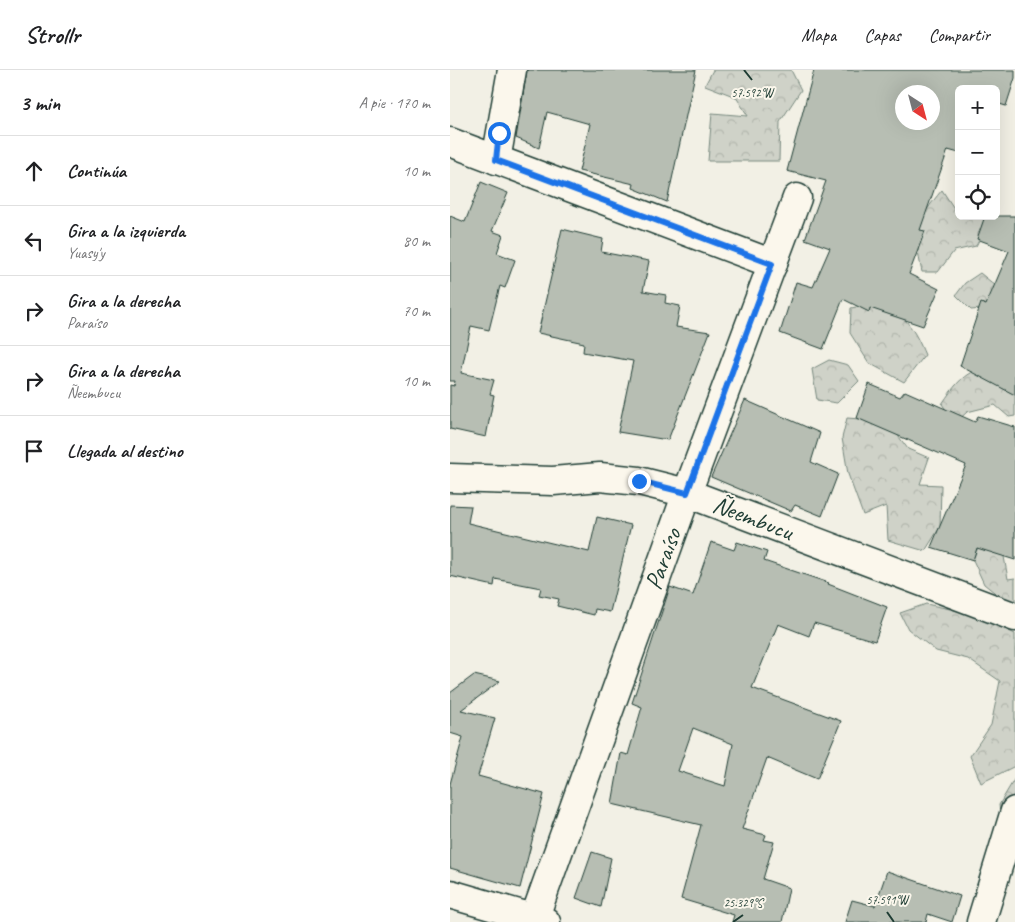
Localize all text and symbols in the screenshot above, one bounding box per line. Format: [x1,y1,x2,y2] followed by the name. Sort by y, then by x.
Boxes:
[25,20,80,50] text: Strollr
[801,24,836,46] text: Mapa
[864,24,901,46] text: Capas
[929,24,990,46] text: Compartir
[731,85,775,101] text: 57.592°W
[895,85,940,130] north arrow
[955,85,1000,220] map controls
[955,85,1000,130] button: +
[20,90,60,116] text: 3 min
[359,93,430,113] text: A pie · 170 m
[488,122,511,145] route start
[955,130,1000,175] button: −
[20,157,48,185] icon: ahead
[67,159,126,183] text: Continúa
[403,161,430,181] text: 10 m
[955,175,1000,220] button: locate
[67,219,185,243] text: Gira a la izquierda
[20,227,48,255] icon: left
[403,231,430,251] text: 80 m
[67,243,105,263] text: Yuasy'y
[67,289,180,313] text: Gira a la derecha
[20,297,48,325] icon: right
[403,301,430,321] text: 70 m
[67,313,107,333] text: Paraíso
[67,359,180,383] text: Gira a la derecha
[20,367,48,395] icon: right
[403,371,430,391] text: 10 m
[67,383,120,403] text: Ñeembucu
[20,437,48,465] icon: arrive
[67,439,183,463] text: Llegada al destino
[628,470,651,493] route end
[708,488,799,548] street label: Ñeembucu
[637,523,689,594] street label: Paraíso
[866,892,910,908] text: 57.591°W
[724,895,764,911] text: 25.329°S

